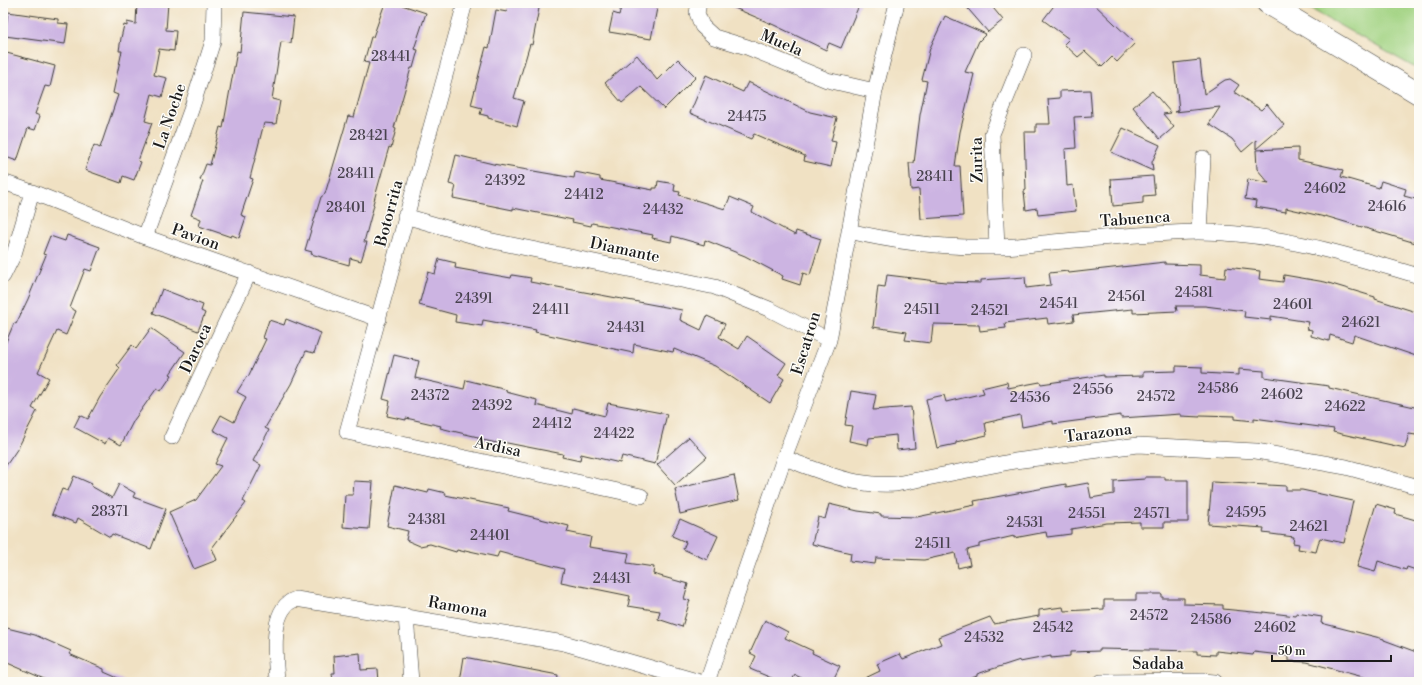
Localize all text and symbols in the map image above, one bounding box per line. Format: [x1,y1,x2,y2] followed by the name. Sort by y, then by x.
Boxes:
[757,25,807,61] street label: Muela
[371,48,411,66] house number: 28441
[149,81,191,152] street label: La Noche
[728,108,767,126] house number: 24475
[349,127,389,145] house number: 28421
[967,136,987,183] street label: Zurita
[337,165,375,183] house number: 28411
[916,168,954,186] house number: 28411
[485,172,525,190] house number: 24392
[370,177,408,250] street label: Botorrita
[1304,180,1346,198] house number: 24602
[564,186,604,204] house number: 24412
[1368,198,1407,216] house number: 24616
[326,199,366,217] house number: 28401
[643,201,683,219] house number: 24432
[1099,207,1172,231] street label: Tabuenca
[169,219,223,255] street label: Pavion
[588,233,662,267] street label: Diamante
[1175,284,1213,302] house number: 24581
[1108,288,1146,306] house number: 24561
[455,290,493,308] house number: 24391
[1040,295,1078,313] house number: 24541
[1273,296,1313,314] house number: 24601
[532,301,570,319] house number: 24411
[904,301,940,319] house number: 24511
[971,302,1009,320] house number: 24521
[787,309,825,377] street label: Escatron
[1341,314,1381,332] house number: 24621
[607,319,645,337] house number: 24431
[176,320,216,376] street label: Daroca
[1197,380,1239,398] house number: 24586
[1073,381,1114,399] house number: 24556
[1261,386,1303,404] house number: 24602
[411,387,449,405] house number: 24372
[1137,388,1175,406] house number: 24572
[1010,389,1051,407] house number: 24536
[472,397,512,415] house number: 24392
[1325,398,1365,416] house number: 24622
[532,415,572,433] house number: 24412
[1063,419,1134,447] street label: Tarazona
[594,425,635,443] house number: 24422
[472,432,524,462] street label: Ardisa
[91,503,129,521] house number: 28371
[1226,504,1266,522] house number: 24595
[1068,505,1106,523] house number: 24551
[1133,505,1171,523] house number: 24571
[408,511,446,529] house number: 24381
[1006,514,1044,532] house number: 24531
[1289,518,1329,536] house number: 24621
[470,527,510,545] house number: 24401
[915,535,951,553] house number: 24511
[593,570,631,588] house number: 24431
[426,592,490,622] street label: Ramona
[1130,607,1168,625] house number: 24572
[1190,611,1232,629] house number: 24586
[1033,619,1073,637] house number: 24542
[1254,619,1296,637] house number: 24602
[964,629,1004,647] house number: 24532
[1272,637,1391,663] scale bar
[1278,644,1306,659] text: 50 m
[1132,654,1185,674] street label: Sadaba

